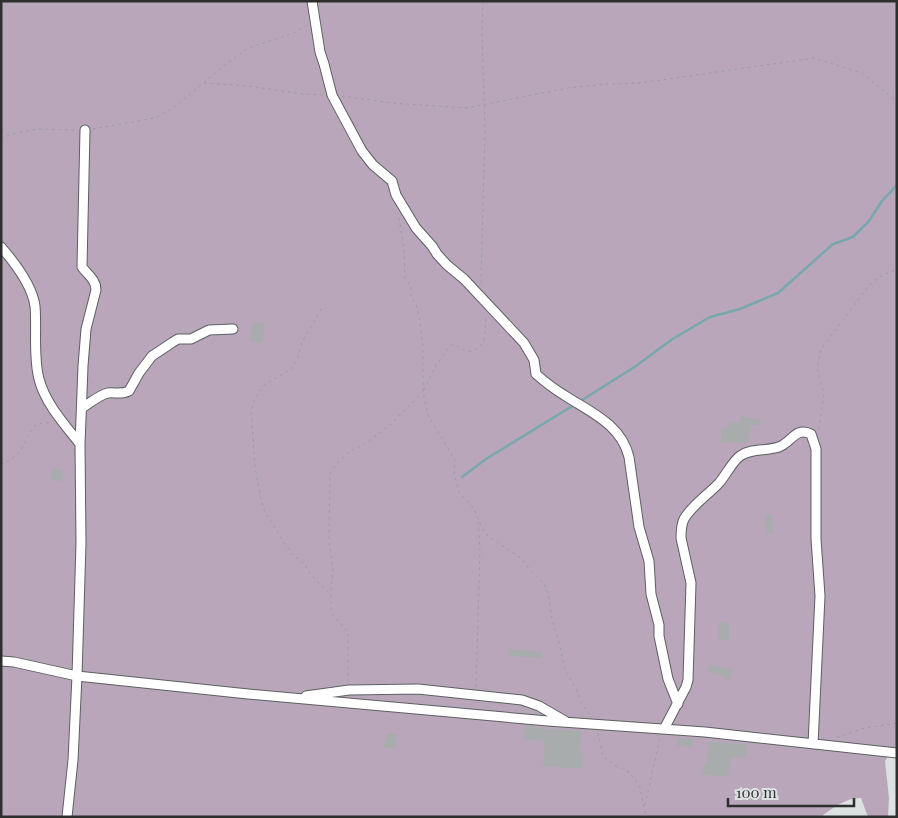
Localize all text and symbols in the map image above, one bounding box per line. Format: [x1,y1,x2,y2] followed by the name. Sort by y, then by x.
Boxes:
[728,776,854,808] scale bar
[736,782,777,802] text: 100 m

